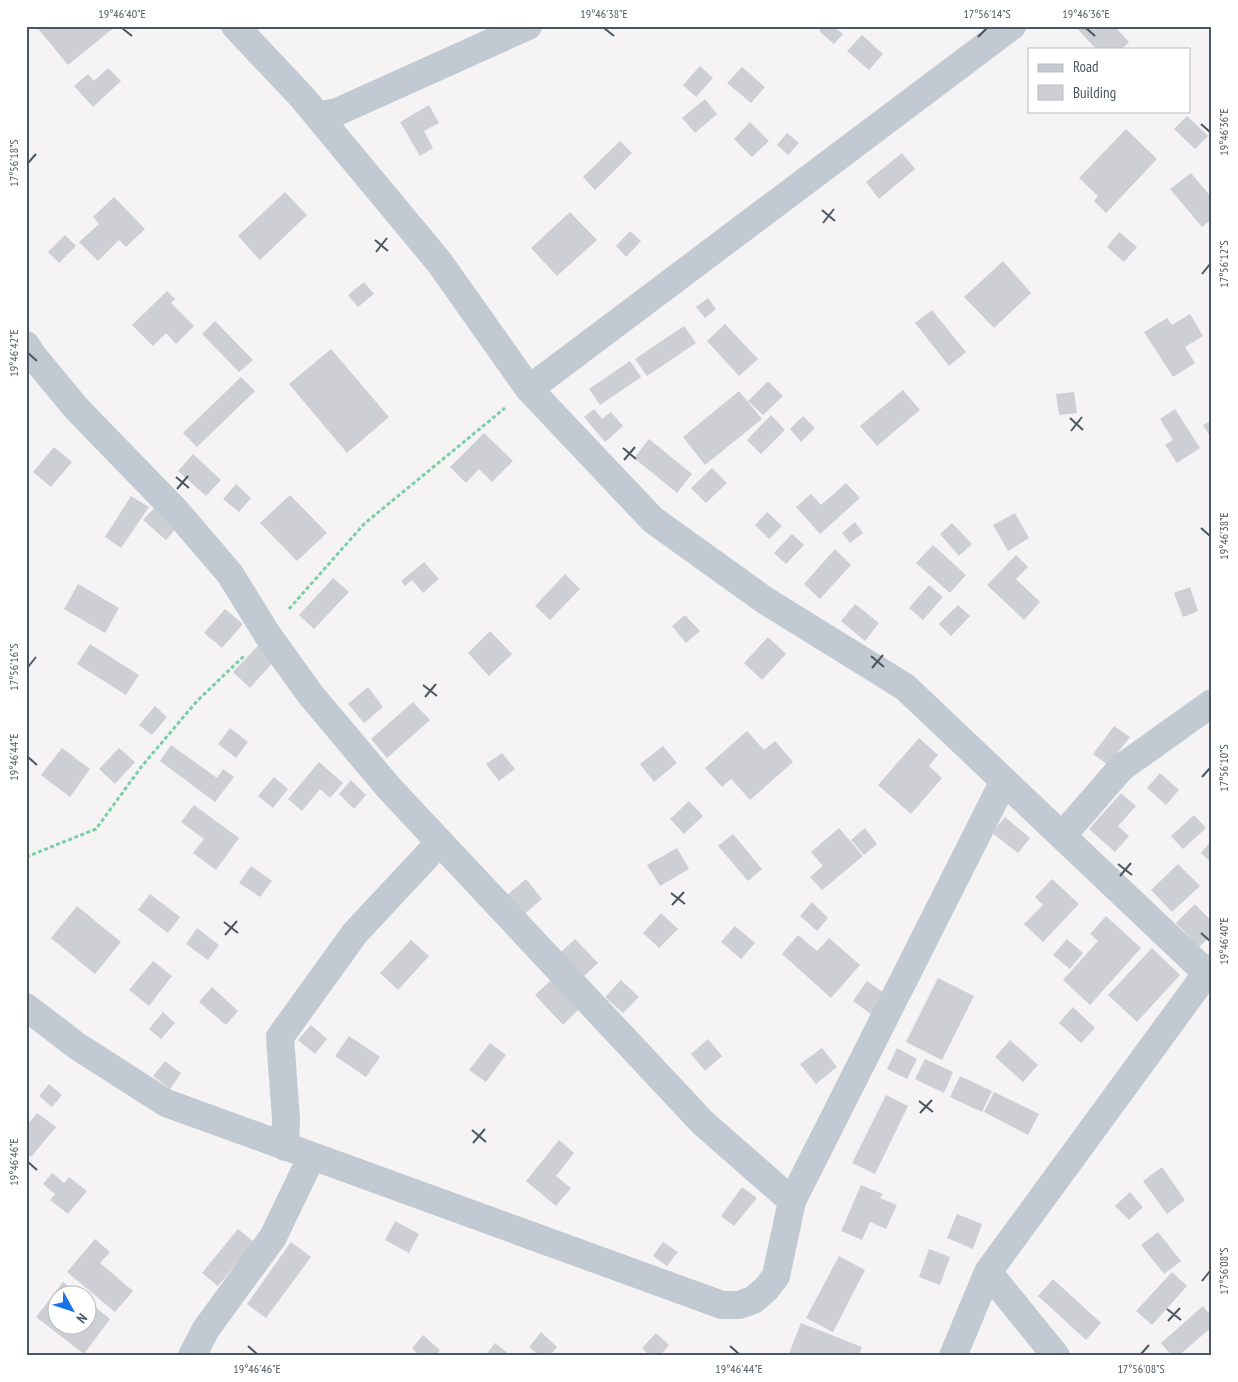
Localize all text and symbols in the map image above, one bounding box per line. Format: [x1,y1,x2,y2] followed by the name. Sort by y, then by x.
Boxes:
[98,6,146,21] text: 19°46'40"E
[580,6,628,21] text: 19°46'38"E
[963,6,1011,21] text: 17°56'14"S
[1062,6,1110,21] text: 19°46'36"E
[1028,48,1190,112] legend
[1073,57,1099,76] text: Road
[1073,83,1116,102] text: Building
[1216,108,1231,156] text: 19°46'36"E
[6,139,21,187] text: 17°56'18"S
[1216,240,1231,288] text: 17°56'12"S
[6,329,21,377] text: 19°46'42"E
[1216,512,1231,560] text: 19°46'38"E
[6,643,21,691] text: 17°56'16"S
[6,733,21,781] text: 19°46'44"E
[1216,744,1231,792] text: 17°56'10"S
[1216,917,1231,965] text: 19°46'40"E
[6,1138,21,1186] text: 19°46'46"E
[1216,1247,1231,1295] text: 17°56'08"S
[48,1284,98,1334] north arrow
[73,1310,91,1327] text: N
[233,1361,281,1376] text: 19°46'46"E
[715,1361,763,1376] text: 19°46'44"E
[1117,1361,1165,1376] text: 17°56'08"S

